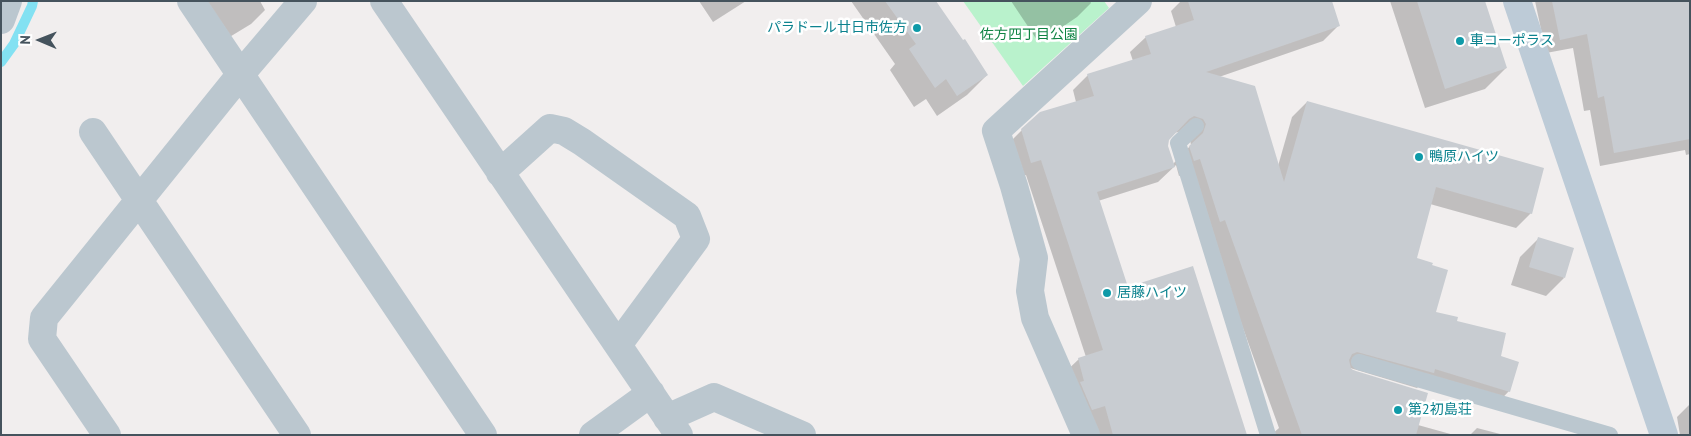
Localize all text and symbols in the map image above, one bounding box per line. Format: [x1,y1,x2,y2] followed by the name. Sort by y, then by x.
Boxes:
[15,15,65,65] north arrow
[767,20,907,36] place label: パラドール廿日市佐方
[911,22,923,34] marker: パラドール廿日市佐方
[980,27,1078,43] park label: 佐方四丁目公園
[1470,33,1554,49] place label: 車コーポラス
[16,35,34,45] text: N
[1454,35,1466,47] marker: 車コーポラス
[1429,149,1499,165] place label: 鴨原ハイツ
[1413,151,1425,163] marker: 鴨原ハイツ
[1117,285,1187,301] place label: 居藤ハイツ
[1101,287,1113,299] marker: 居藤ハイツ
[1408,402,1472,418] place label: 第2初島荘
[1392,404,1404,416] marker: 第2初島荘

